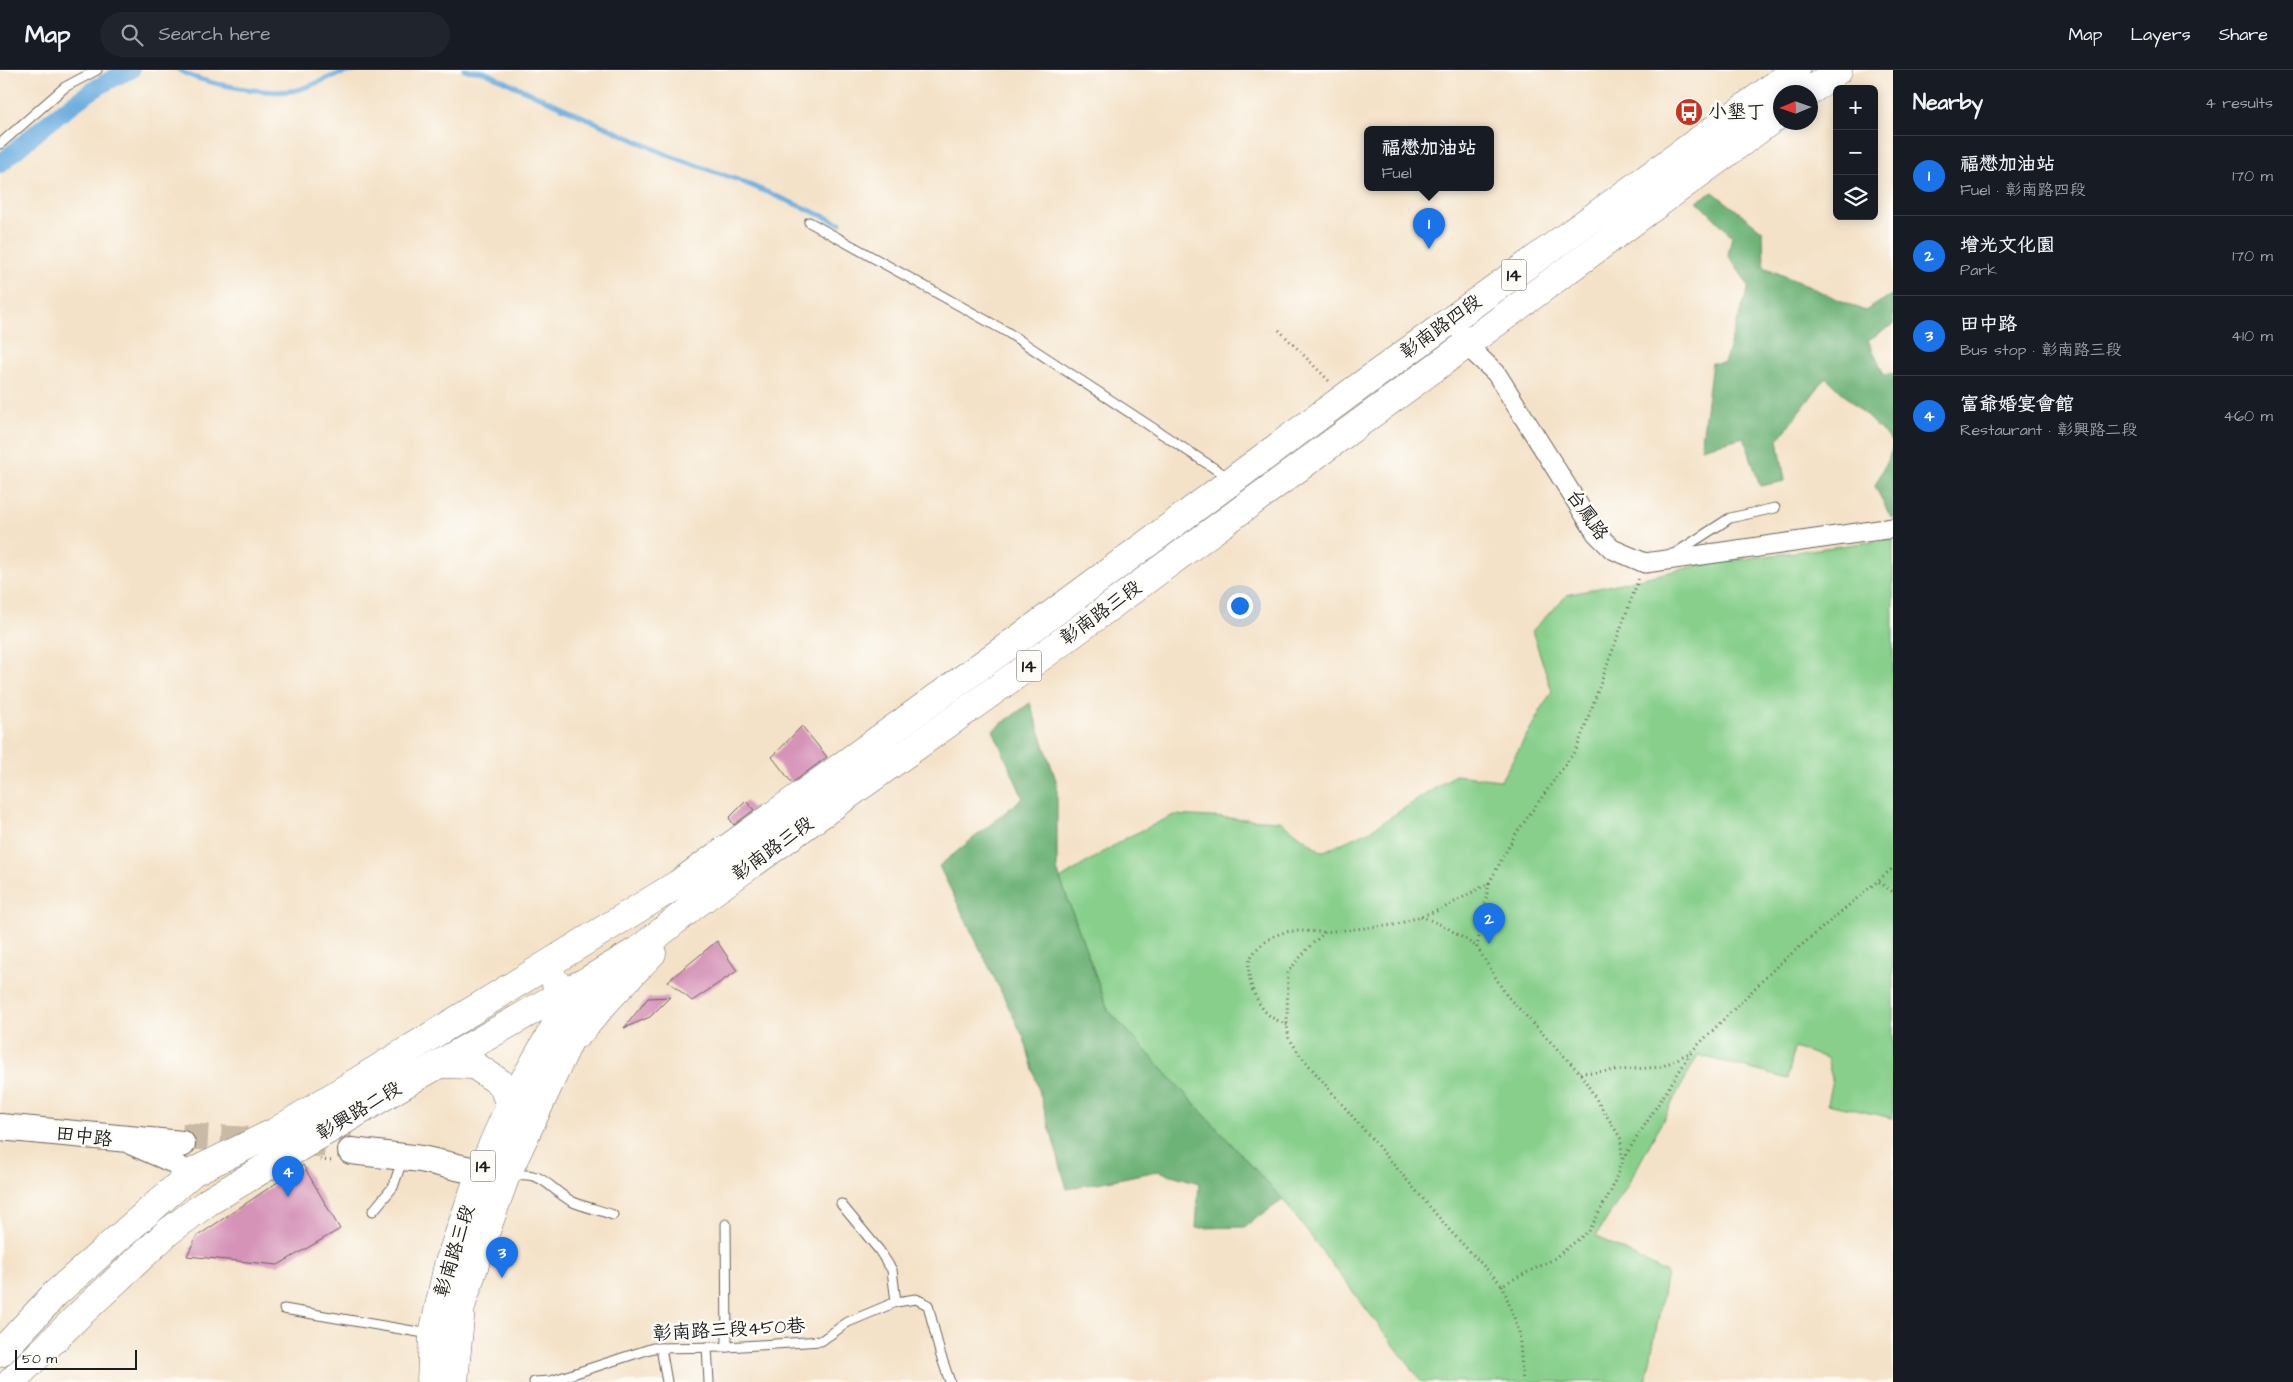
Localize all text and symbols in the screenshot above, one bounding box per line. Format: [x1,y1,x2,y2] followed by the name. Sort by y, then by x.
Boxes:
[100,12,450,57] search box
[25,18,70,52] text: Map
[118,21,146,49] icon: search
[158,21,271,48] text: Search here
[2068,22,2102,47] text: Map
[2130,22,2191,47] text: Layers
[2219,22,2268,47] text: Share
[1773,85,1818,130] north arrow
[1833,85,1878,220] map controls
[1833,85,1878,130] button: +
[1913,88,1983,117] text: Nearby
[2205,92,2273,114] text: 4 results
[1674,97,1704,127] bus stop icon: 小墾丁
[1708,99,1765,126] place label: 小墾丁
[1364,126,1494,191] popup
[1833,130,1878,175] button: −
[1381,135,1477,162] text: 福懋加油站
[1960,151,2055,178] text: 福懋加油站
[1381,162,1412,184] text: Fuel
[1928,165,1930,187] text: 1
[2232,165,2273,187] text: 170 m
[1833,175,1878,220] button: layers
[1960,179,2085,201] text: Fuel · 彰南路四段
[1413,208,1445,249] pin: 1
[1960,232,2055,259] text: 增光文化園
[1924,245,1934,267] text: 2
[2232,245,2273,267] text: 170 m
[1960,259,1997,281] text: Park
[1502,260,1526,290] road number: 14
[1395,288,1487,366] street label: 彰南路四段
[1960,311,2017,338] text: 田中路
[1925,325,1933,347] text: 3
[2231,325,2273,347] text: 410 m
[1960,339,2121,361] text: Bus stop · 彰南路三段
[1960,391,2074,418] text: 富爺婚宴會館
[1924,405,1934,427] text: 4
[2223,405,2273,427] text: 460 m
[1960,419,2137,441] text: Restaurant · 彰興路二段
[1560,484,1614,546] street label: 台鳳路
[1055,574,1147,652] street label: 彰南路三段
[1227,593,1253,619] your location
[1016,650,1042,682] road number: 14
[727,810,819,888] street label: 彰南路三段
[1473,903,1505,944] pin: 2
[311,1075,407,1147] street label: 彰興路二段
[54,1120,114,1154] street label: 田中路
[470,1150,496,1182] road number: 14
[272,1156,304,1197] pin: 4
[428,1202,482,1300] street label: 彰南路三段
[486,1237,518,1278] pin: 3
[652,1313,806,1347] street label: 彰南路三段450巷
[15,1347,138,1370] scale bar
[22,1349,57,1369] text: 50 m

